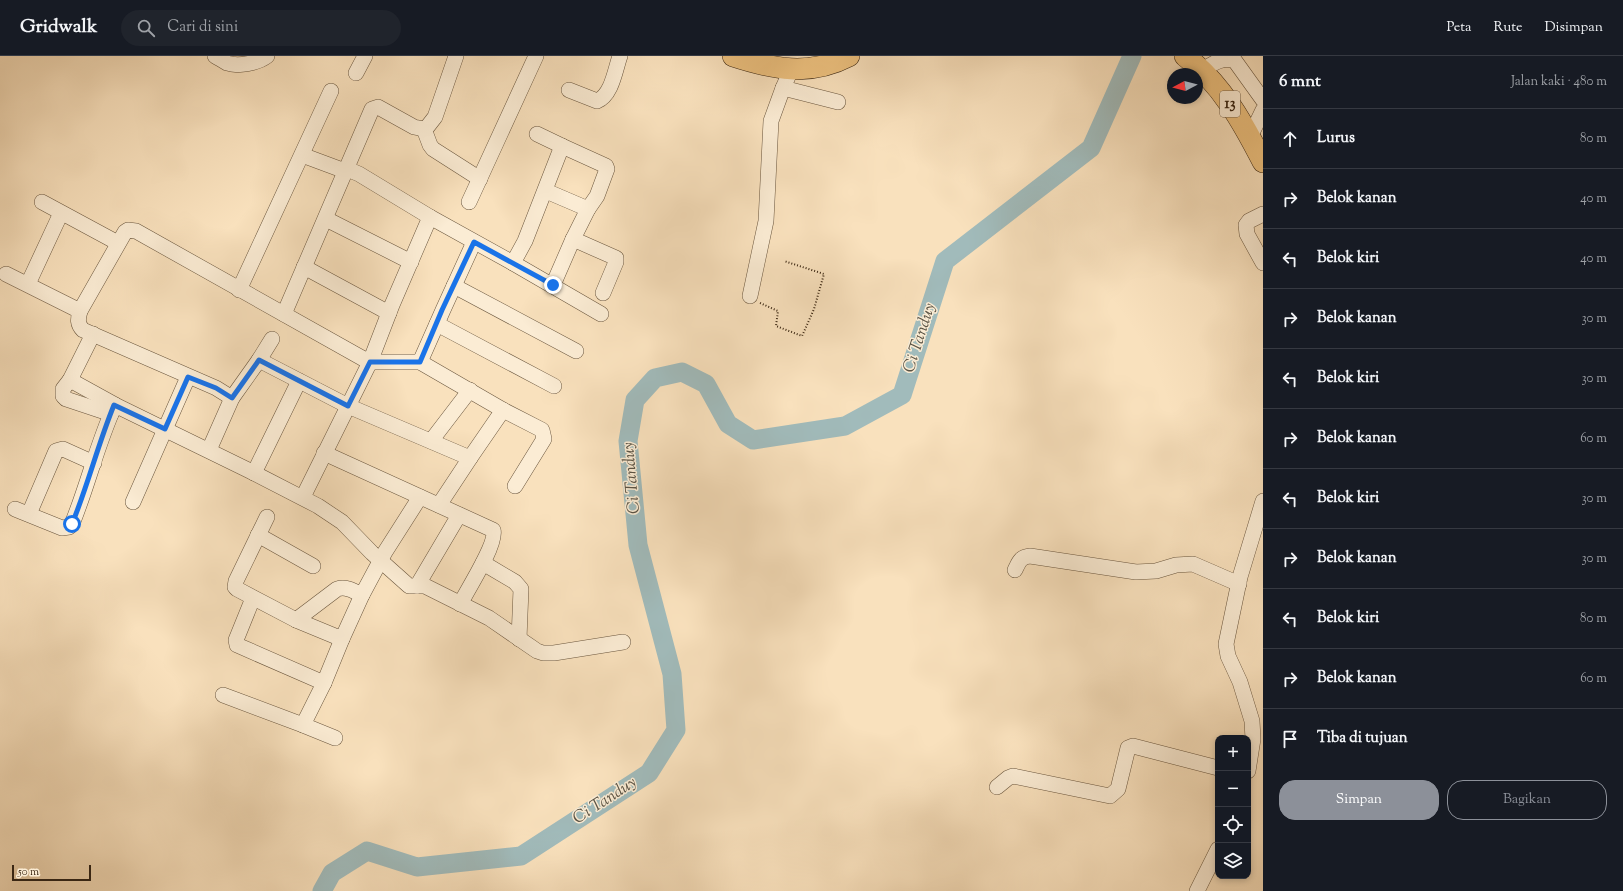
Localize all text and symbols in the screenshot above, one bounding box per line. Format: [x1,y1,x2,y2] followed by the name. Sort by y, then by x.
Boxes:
[121,10,401,46] search box
[20,14,97,41] text: Gridwalk
[135,17,157,39] icon: search
[167,17,238,38] text: Cari di sini
[1446,18,1471,38] text: Peta
[1493,18,1523,38] text: Rute
[1545,18,1603,38] text: Disimpan
[1167,68,1203,104] north arrow
[1279,70,1321,94] text: 6 mnt
[1511,73,1607,91] text: Jalan kaki · 480 m
[1220,91,1240,117] road number: 13
[1279,128,1301,150] icon: ahead
[1317,128,1355,149] text: Lurus
[1580,130,1607,148] text: 80 m
[1279,188,1301,210] icon: right
[1317,188,1397,209] text: Belok kanan
[1580,190,1607,208] text: 40 m
[1279,248,1301,270] icon: left
[1317,248,1379,269] text: Belok kiri
[1580,250,1607,268] text: 40 m
[544,276,562,294] route end
[897,300,943,376] water label: Ci Tanduy
[1279,308,1301,330] icon: right
[1317,308,1397,329] text: Belok kanan
[1581,310,1607,328] text: 30 m
[1279,368,1301,390] icon: left
[1317,368,1379,389] text: Belok kiri
[1581,370,1607,388] text: 30 m
[1279,428,1301,450] icon: right
[1317,428,1397,449] text: Belok kanan
[1580,430,1607,448] text: 60 m
[617,441,647,515] water label: Ci Tanduy
[1279,488,1301,510] icon: left
[1317,488,1379,509] text: Belok kiri
[1581,490,1607,508] text: 30 m
[63,515,81,533] route start
[1279,548,1301,570] icon: right
[1317,548,1397,569] text: Belok kanan
[1581,550,1607,568] text: 30 m
[1279,608,1301,630] icon: left
[1317,608,1379,629] text: Belok kiri
[1580,610,1607,628] text: 80 m
[1279,668,1301,690] icon: right
[1317,668,1397,689] text: Belok kanan
[1580,670,1607,688] text: 60 m
[1279,728,1301,750] icon: arrive
[1317,728,1408,749] text: Tiba di tujuan
[1215,735,1251,879] map controls
[1215,735,1251,771] button: +
[568,771,642,831] water label: Ci Tanduy
[1215,771,1251,807] button: −
[1279,780,1439,820] button: Simpan
[1447,780,1607,820] button: Bagikan
[1215,807,1251,843] button: locate
[1215,843,1251,879] button: layers
[12,863,91,882] scale bar
[18,864,39,880] text: 50 m

